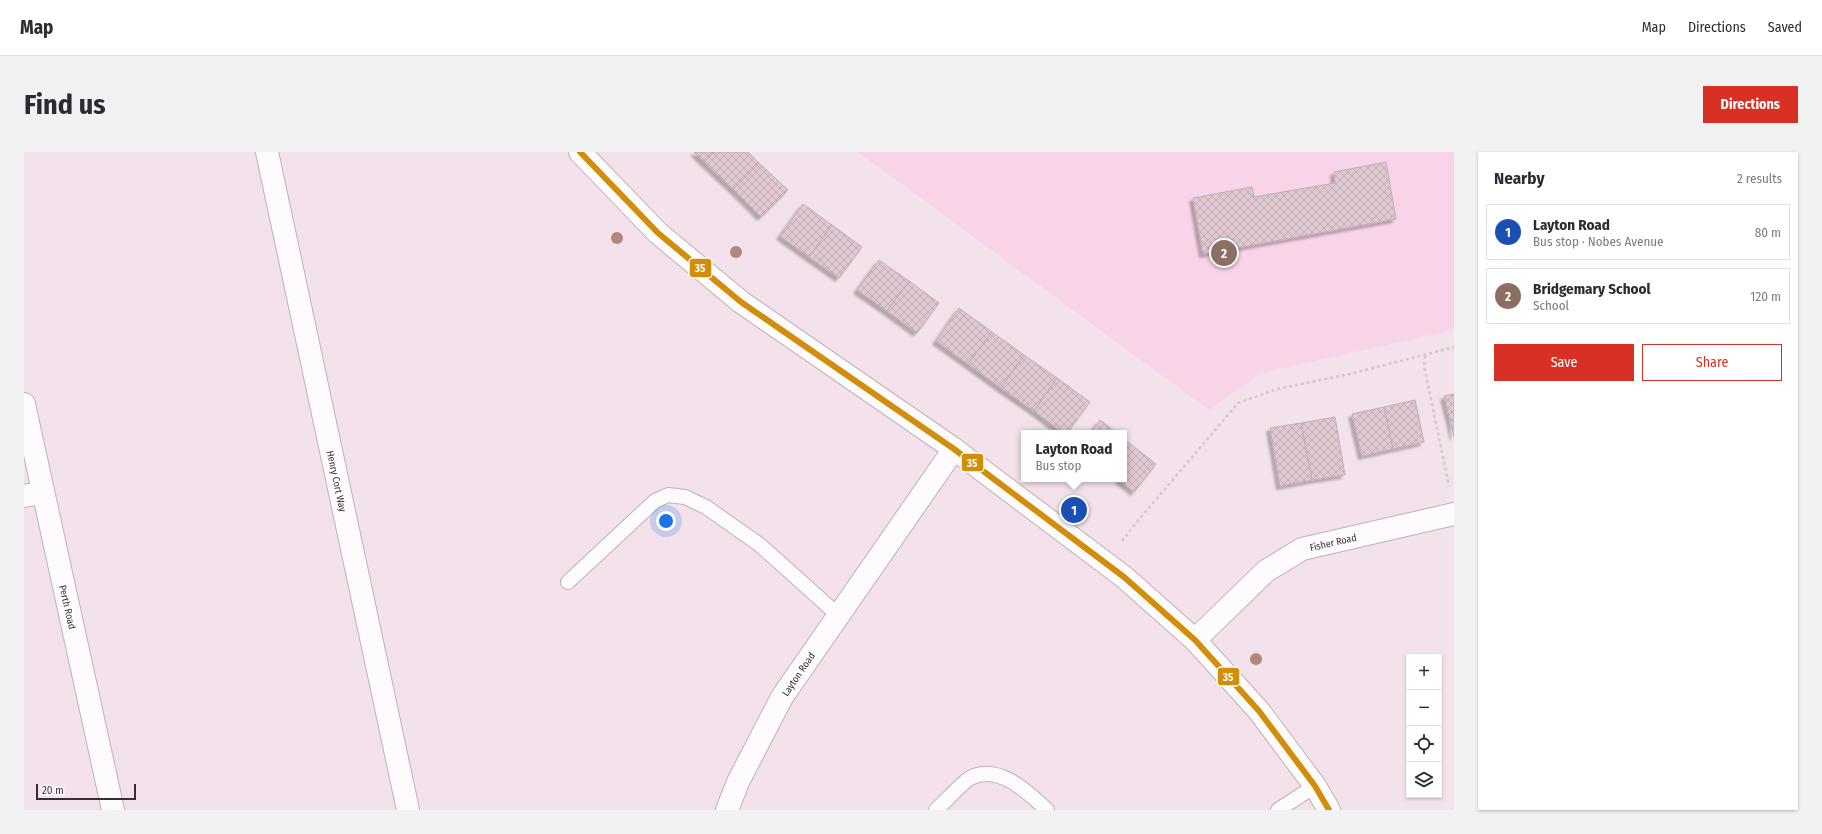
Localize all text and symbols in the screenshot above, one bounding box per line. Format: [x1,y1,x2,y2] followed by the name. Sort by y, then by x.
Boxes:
[20,16,53,39] text: Map
[1642,19,1666,36] text: Map
[1688,19,1746,36] text: Directions
[1768,19,1802,36] text: Saved
[1703,86,1798,123] button: Directions
[24,88,106,121] text: Find us
[1494,168,1545,189] text: Nearby
[1737,171,1782,186] text: 2 results
[1533,216,1610,234] text: Layton Road
[1505,225,1511,240] text: 1
[1755,225,1781,240] text: 80 m
[1533,234,1663,249] text: Bus stop · Nobes Avenue
[1211,238,1237,268] pin: 2
[689,258,712,278] line badge: 35
[694,262,706,275] text: 35
[1533,280,1651,298] text: Bridgemary School
[1505,289,1511,304] text: 2
[1750,289,1781,304] text: 120 m
[1533,298,1569,313] text: School
[1494,344,1634,381] button: Save
[1642,344,1782,381] button: Share
[1021,430,1127,482] popup
[1036,440,1113,458] text: Layton Road
[324,450,348,513] street label: Henry Cort Way
[961,453,984,472] line badge: 35
[966,457,978,470] text: 35
[1036,458,1081,473] text: Bus stop
[1061,495,1087,525] pin: 1
[656,511,676,531] your location
[1309,532,1358,554] street label: Fisher Road
[56,584,78,630] street label: Perth Road
[780,650,818,699] street label: Layton Road
[1406,654,1442,798] map controls
[1406,654,1442,690] button: +
[1217,667,1240,686] line badge: 35
[1222,671,1234,684] text: 35
[1406,690,1442,726] button: −
[1406,726,1442,762] button: locate
[1406,762,1442,798] button: layers
[36,782,136,801] scale bar
[42,784,64,797] text: 20 m

